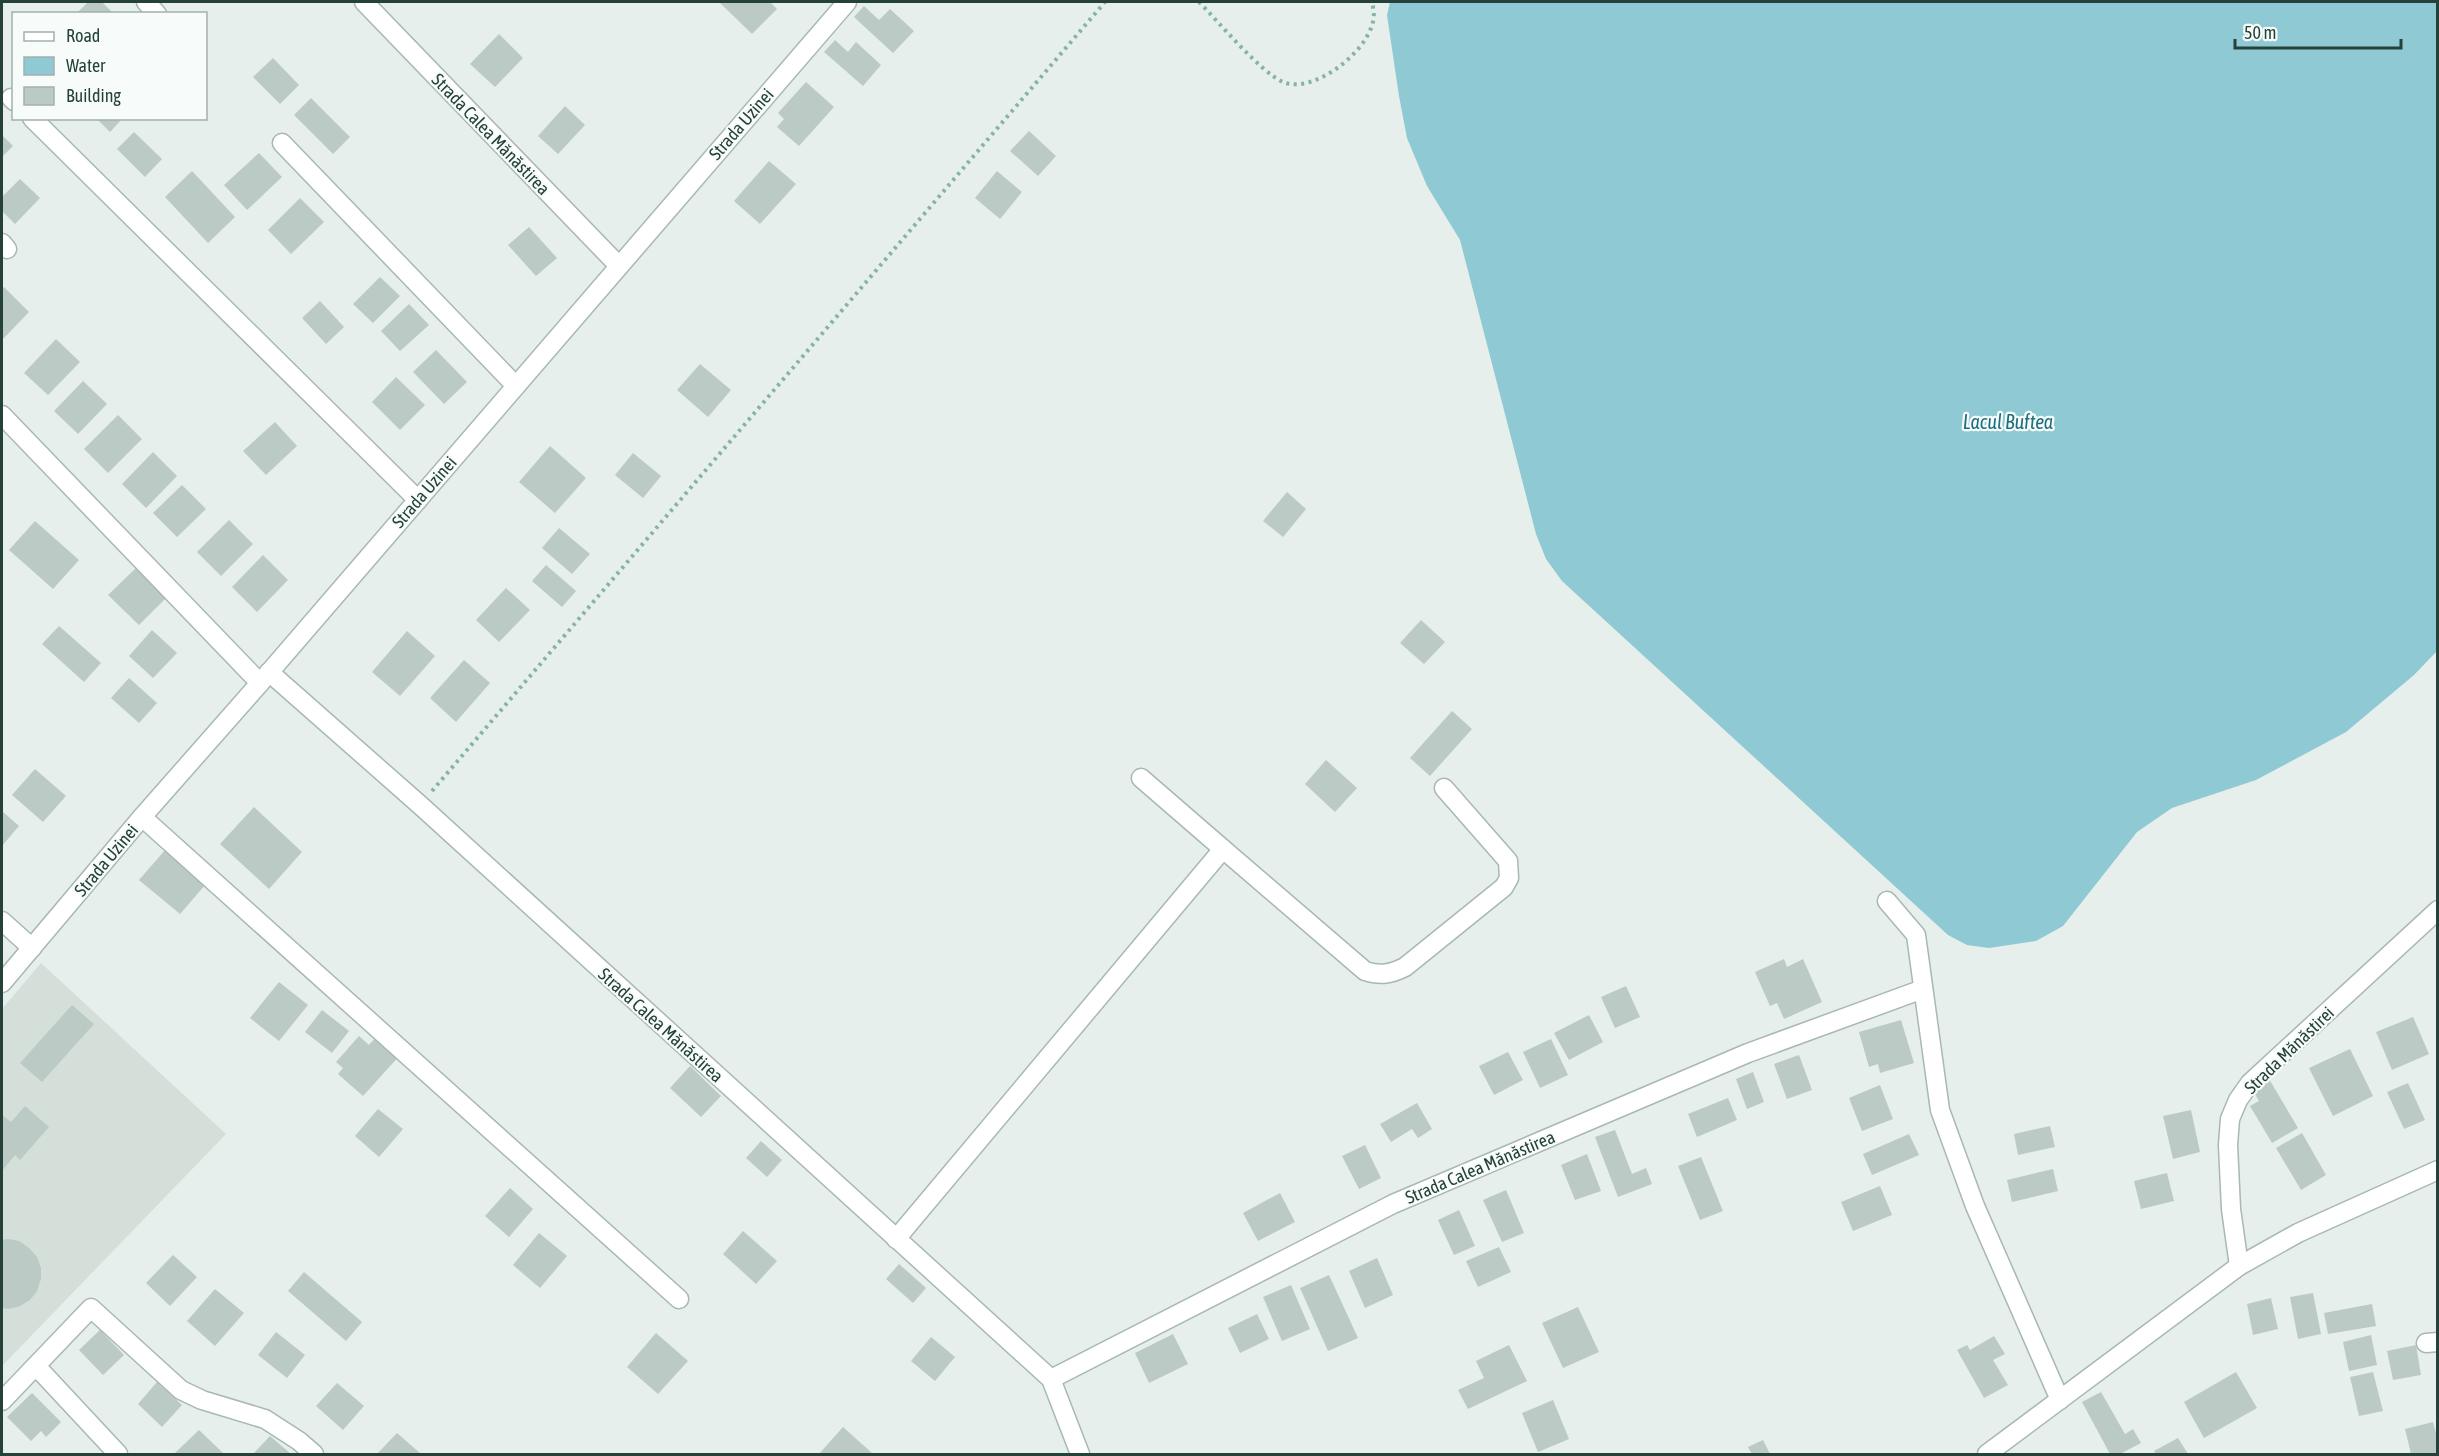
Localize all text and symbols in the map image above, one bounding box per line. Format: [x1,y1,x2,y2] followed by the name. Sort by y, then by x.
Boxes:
[12,12,207,120] legend
[2235,12,2402,50] scale bar
[2244,22,2276,43] text: 50 m
[66,25,100,46] text: Road
[66,55,106,76] text: Water
[428,69,554,199] street label: Strada Calea Mănăstirea
[704,84,778,164] street label: Strada Uzinei
[66,85,121,106] text: Building
[1963,410,2053,433] water label: Lacul Buftea
[387,452,461,532] street label: Strada Uzinei
[70,820,142,900] street label: Strada Uzinei
[594,963,728,1087] street label: Strada Calea Mănăstirea
[2240,1002,2338,1098] street label: Strada Mănăstirei
[1402,1126,1558,1208] street label: Strada Calea Mănăstirea

